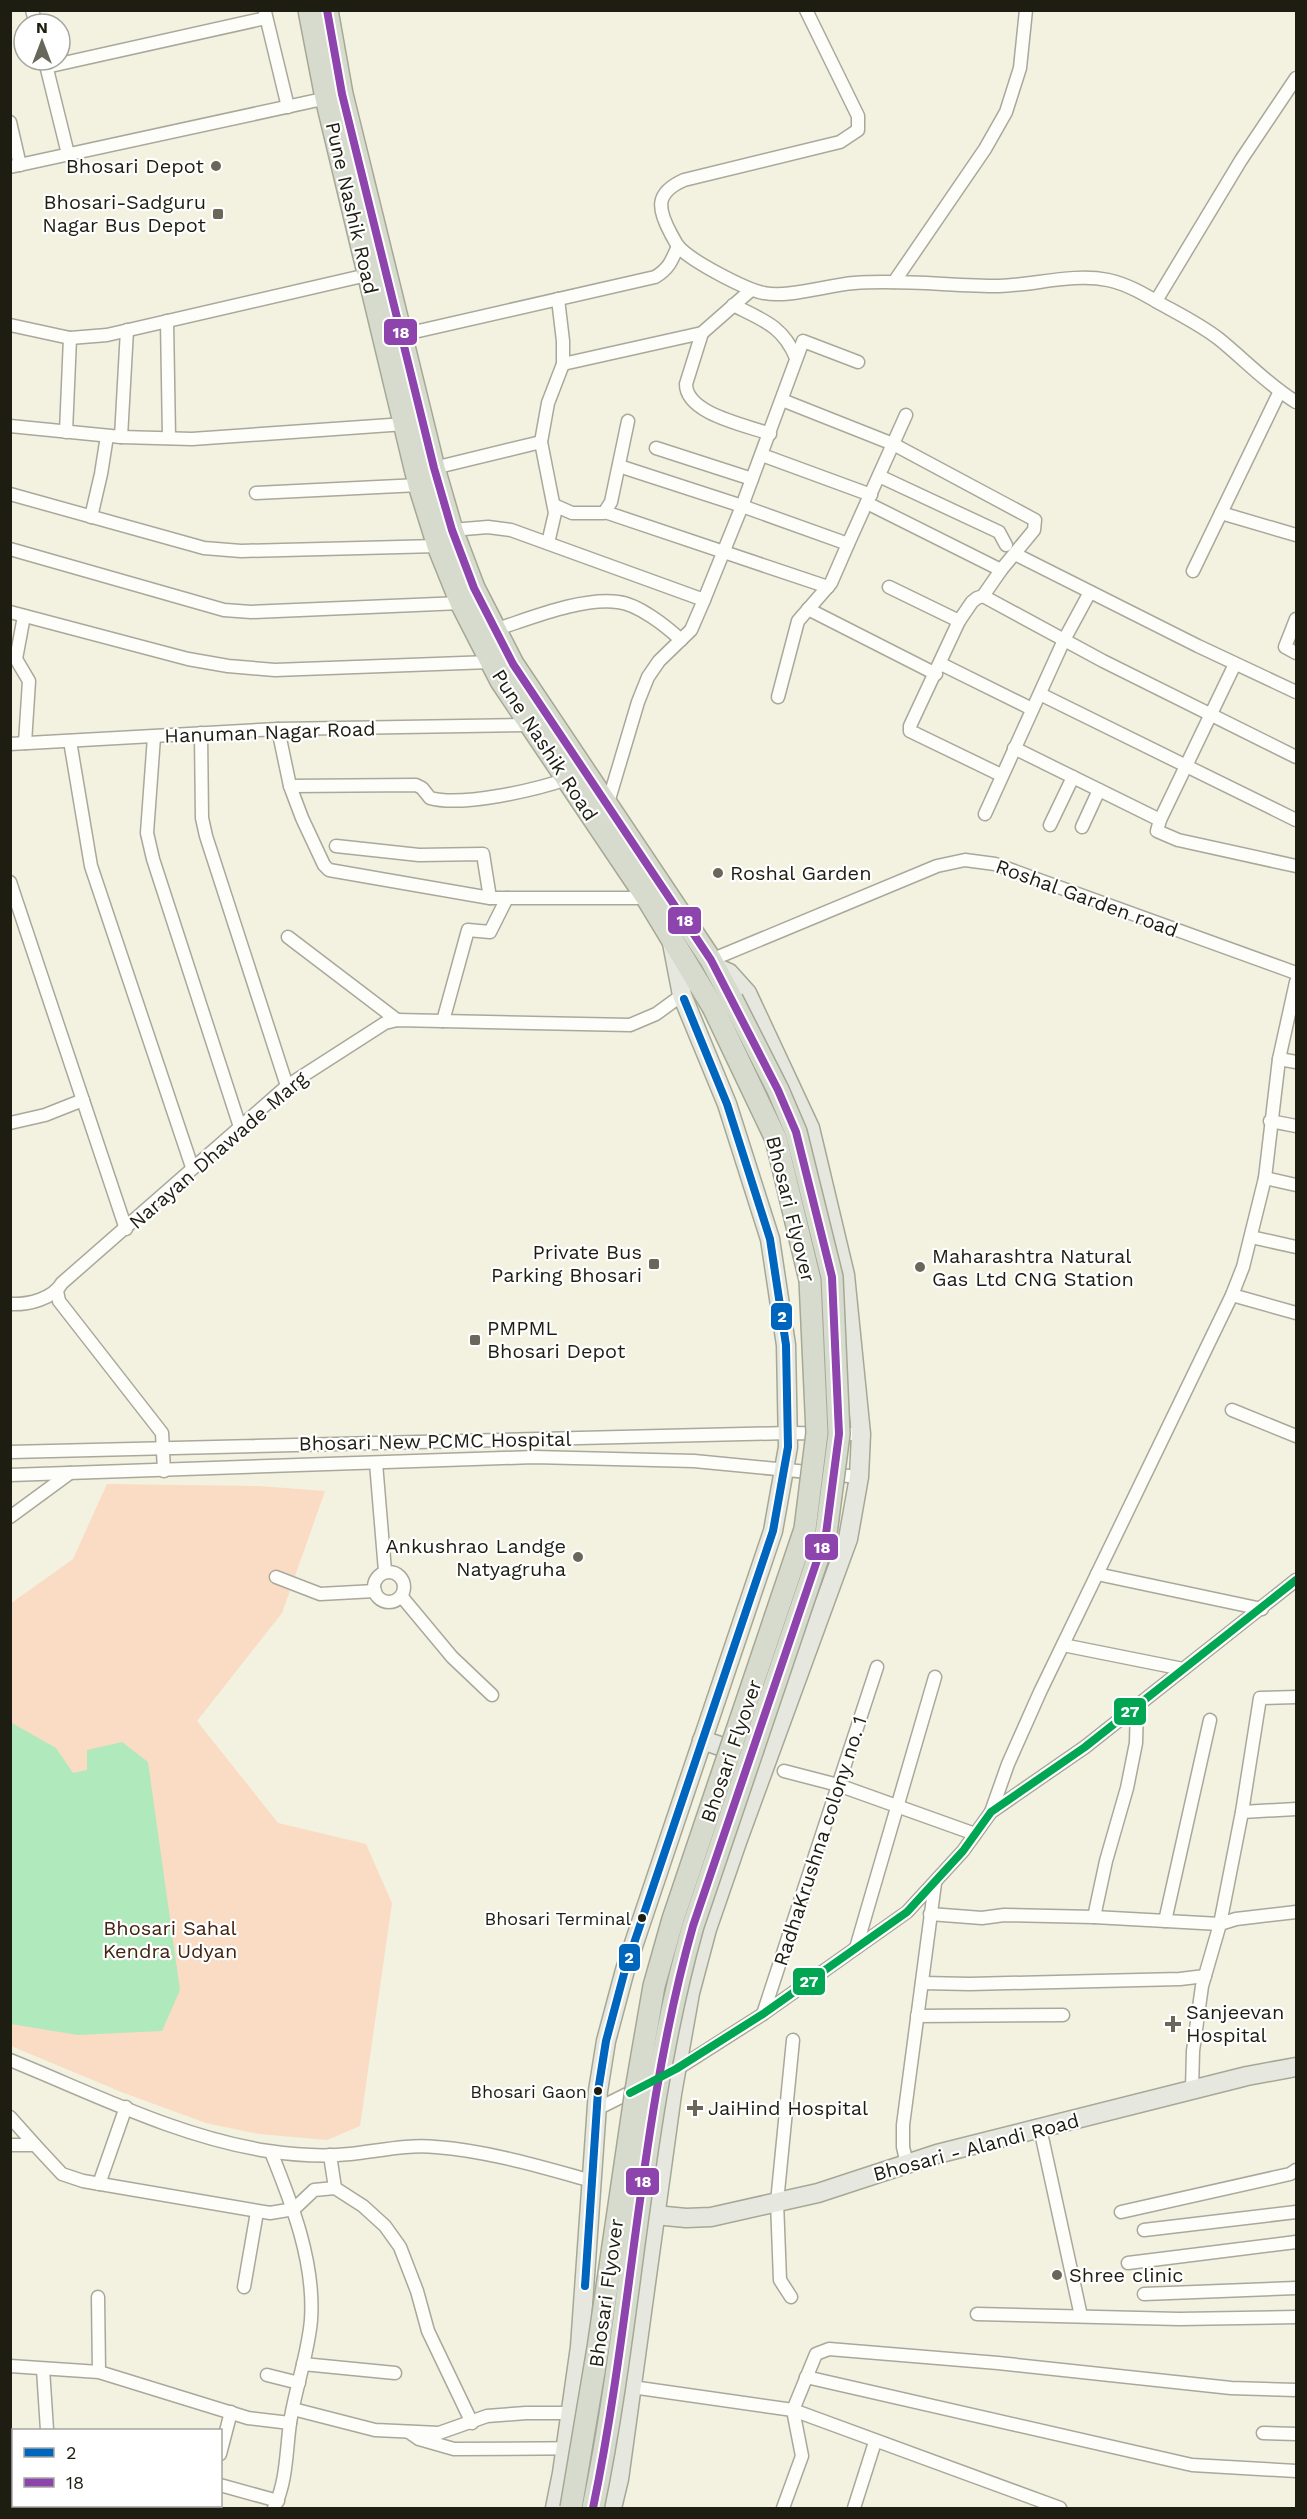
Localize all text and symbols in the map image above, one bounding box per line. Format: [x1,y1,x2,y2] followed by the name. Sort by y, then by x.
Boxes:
[12,12,72,72] north arrow
[36,18,48,37] text: N
[321,120,383,296] street label: Pune Nashik Road
[66,154,205,178] place label: Bhosari Depot
[209,159,223,173] marker: Bhosari Depot
[42,190,207,237] place label: Bhosari-Sadguru Nagar Bus Depot
[211,207,225,221] marker: Bhosari-Sadguru Nagar Bus Depot
[383,318,418,346] line badge: 18
[393,323,409,342] text: 18
[487,665,603,825] street label: Pune Nashik Road
[164,716,376,748] street label: Hanuman Nagar Road
[993,854,1181,942] street label: Roshal Garden road
[730,861,872,885] place label: Roshal Garden
[711,866,725,880] marker: Roshal Garden
[667,906,702,935] line badge: 18
[677,911,693,930] text: 18
[124,1066,312,1234] street label: Narayan Dhawade Marg
[761,1133,821,1285] street label: Bhosari Flyover
[491,1240,642,1287] place label: Private Bus Parking Bhosari
[932,1244,1134,1291] place label: Maharashtra Natural Gas Ltd CNG Station
[647,1257,661,1271] marker: Private Bus Parking Bhosari
[913,1260,927,1274] marker: Maharashtra Natural Gas Ltd CNG Station
[770,1302,793,1331] line badge: 2
[777,1307,787,1326] text: 2
[487,1316,626,1363] place label: PMPML Bhosari Depot
[468,1333,482,1347] marker: PMPML Bhosari Depot
[298,1427,572,1455] street label: Bhosari New PCMC Hospital
[804,1533,839,1561] line badge: 18
[385,1534,566,1581] place label: Ankushrao Landge Natyagruha
[814,1538,830,1557] text: 18
[571,1550,585,1564] marker: Ankushrao Landge Natyagruha
[695,1676,767,1826] street label: Bhosari Flyover
[1113,1697,1147,1726] line badge: 27
[1121,1702,1140,1721] text: 27
[768,1713,872,1969] street label: RadhaKrushna colony no. 1
[484,1908,631,1929] place label: Bhosari Terminal
[636,1912,648,1924] marker: Bhosari Terminal
[103,1916,237,1963] park label: Bhosari Sahal Kendra Udyan
[618,1943,641,1972] line badge: 2
[624,1948,634,1967] text: 2
[792,1967,826,1996] line badge: 27
[800,1972,819,1991] text: 27
[1186,2000,1284,2047] place label: Sanjeevan Hospital
[1164,2015,1182,2033] marker: Sanjeevan Hospital
[470,2081,587,2102] place label: Bhosari Gaon
[592,2085,604,2097] marker: Bhosari Gaon
[708,2096,868,2120] place label: JaiHind Hospital
[686,2099,704,2117] marker: JaiHind Hospital
[870,2108,1082,2186] street label: Bhosari - Alandi Road
[625,2167,660,2196] line badge: 18
[635,2172,651,2191] text: 18
[584,2217,628,2369] street label: Bhosari Flyover
[1069,2263,1183,2287] place label: Shree clinic
[1050,2268,1064,2282] marker: Shree clinic
[12,2429,222,2507] legend
[66,2442,77,2463] text: 2
[66,2472,84,2493] text: 18

